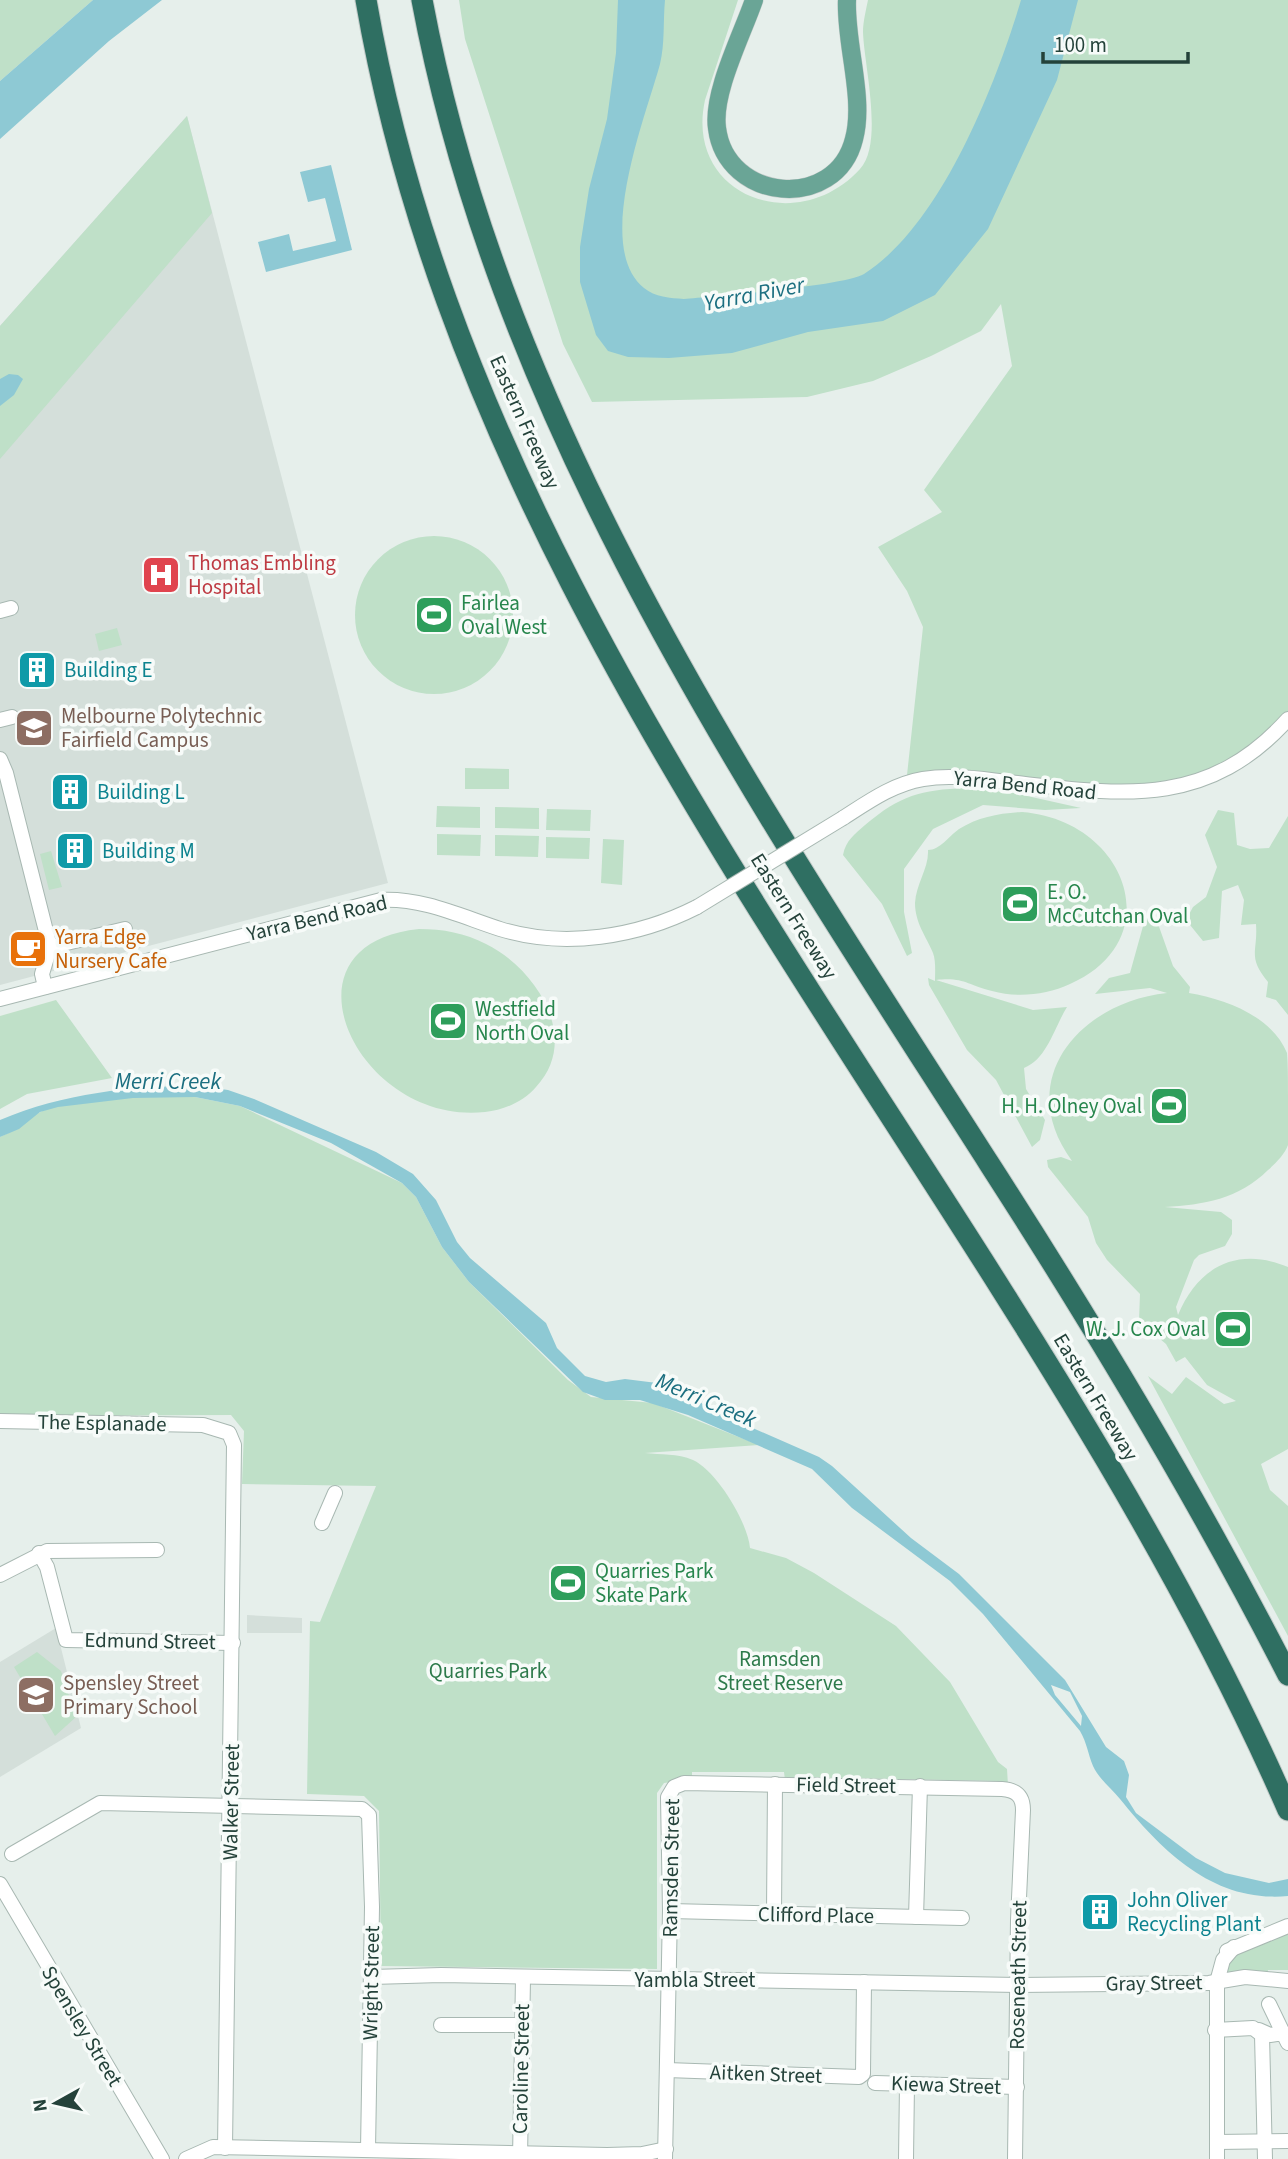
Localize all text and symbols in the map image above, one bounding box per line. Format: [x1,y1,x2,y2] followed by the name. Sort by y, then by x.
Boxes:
[1043,21,1188,65] scale bar
[1054,30,1107,60] text: 100 m
[701,268,808,320] water label: Yarra River
[482,350,568,494] street label: Eastern Freeway
[188,548,336,602] place label: Thomas Embling Hospital
[140,554,182,596] hospital icon: Thomas Embling Hospital
[461,588,547,642] place label: Fairlea Oval West
[413,594,455,636] sports icon: Fairlea Oval West
[16,649,58,691] building icon: Building E
[64,655,152,685] place label: Building E
[61,701,263,755] place label: Melbourne Polytechnic Fairfield Campus
[13,707,55,749] school or university icon: Melbourne Polytechnic Fairfield Campus
[951,762,1098,807] street label: Yarra Bend Road
[49,771,91,813] building icon: Building L
[97,777,185,807] place label: Building L
[54,830,96,872] building icon: Building M
[102,836,195,866] place label: Building M
[743,847,845,985] street label: Eastern Freeway
[1047,877,1188,931] place label: E. O. McCutchan Oval
[999,883,1041,925] sports icon: E. O. McCutchan Oval
[243,887,390,949] street label: Yarra Bend Road
[54,922,167,976] place label: Yarra Edge Nursery Cafe
[7,928,49,970] cafe icon: Yarra Edge Nursery Cafe
[475,994,569,1048] place label: Westfield North Oval
[427,1000,469,1042] sports icon: Westfield North Oval
[115,1065,222,1098] water label: Merri Creek
[1148,1085,1190,1127] sports icon: H. H. Olney Oval
[1001,1091,1142,1121] place label: H. H. Olney Oval
[1212,1308,1254,1350] sports icon: W. J. Cox Oval
[1086,1314,1206,1344] place label: W. J. Cox Oval
[1046,1328,1146,1466] street label: Eastern Freeway
[651,1364,762,1436] water label: Merri Creek
[37,1407,167,1439] street label: The Esplanade
[595,1556,714,1610] place label: Quarries Park Skate Park
[547,1562,589,1604] sports icon: Quarries Park Skate Park
[84,1625,216,1657] street label: Edmund Street
[717,1644,843,1698] park label: Ramsden Street Reserve
[429,1656,548,1686] park label: Quarries Park
[63,1668,199,1722] place label: Spensley Street Primary School
[15,1674,57,1716] school or university icon: Spensley Street Primary School
[215,1743,247,1861] street label: Walker Street
[796,1769,896,1801] street label: Field Street
[655,1798,687,1938] street label: Ramsden Street
[1127,1885,1261,1939] place label: John Oliver Recycling Plant
[1079,1891,1121,1933] building icon: John Oliver Recycling Plant
[758,1899,874,1931] street label: Clifford Place
[1002,1900,1034,2050] street label: Roseneath Street
[355,1925,387,2041] street label: Wright Street
[34,1960,130,2092] street label: Spensley Street
[634,1965,755,1995] street label: Yambla Street
[1105,1967,1203,1999] street label: Gray Street
[505,2004,537,2134] street label: Caroline Street
[709,2057,823,2091] street label: Aitken Street
[21,2068,91,2138] north arrow
[890,2068,1002,2102] street label: Kiewa Street
[26,2097,55,2113] text: N

